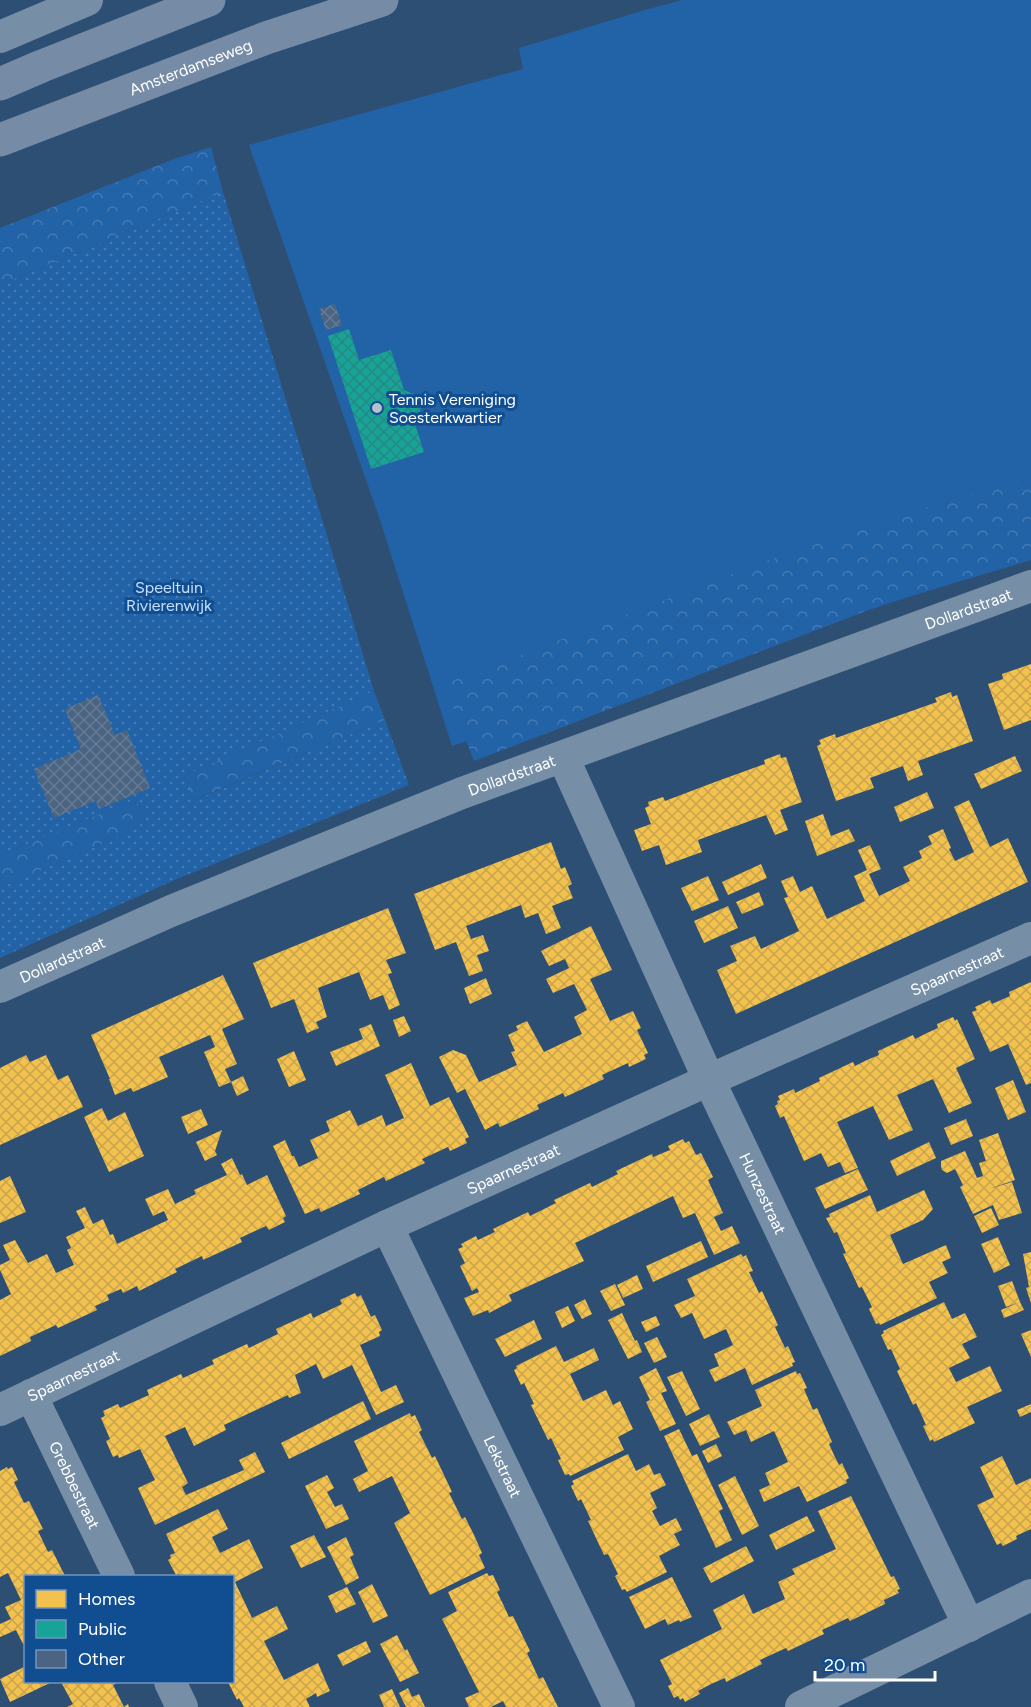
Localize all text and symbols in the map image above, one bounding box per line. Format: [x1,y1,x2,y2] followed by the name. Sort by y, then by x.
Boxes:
[127,35,255,100] street label: Amsterdamseweg
[389,390,516,427] place label: Tennis Vereniging Soesterkwartier
[370,401,384,415] marker: Tennis Vereniging Soesterkwartier
[126,578,212,615] park label: Speeltuin Rivierenwijk
[922,585,1015,634] street label: Dollardstraat
[466,751,558,800] street label: Dollardstraat
[17,933,108,987] street label: Dollardstraat
[907,942,1007,1000] street label: Spaarnestraat
[464,1140,563,1199] street label: Spaarnestraat
[735,1150,790,1237] street label: Hunzestraat
[24,1346,123,1406] street label: Spaarnestraat
[480,1433,525,1501] street label: Lekstraat
[45,1438,104,1532] street label: Grebbestraat
[24,1575,234,1683] legend
[78,1588,136,1610] text: Homes
[78,1618,127,1640] text: Public
[815,1644,935,1682] scale bar
[78,1648,125,1670] text: Other
[824,1654,865,1676] text: 20 m

